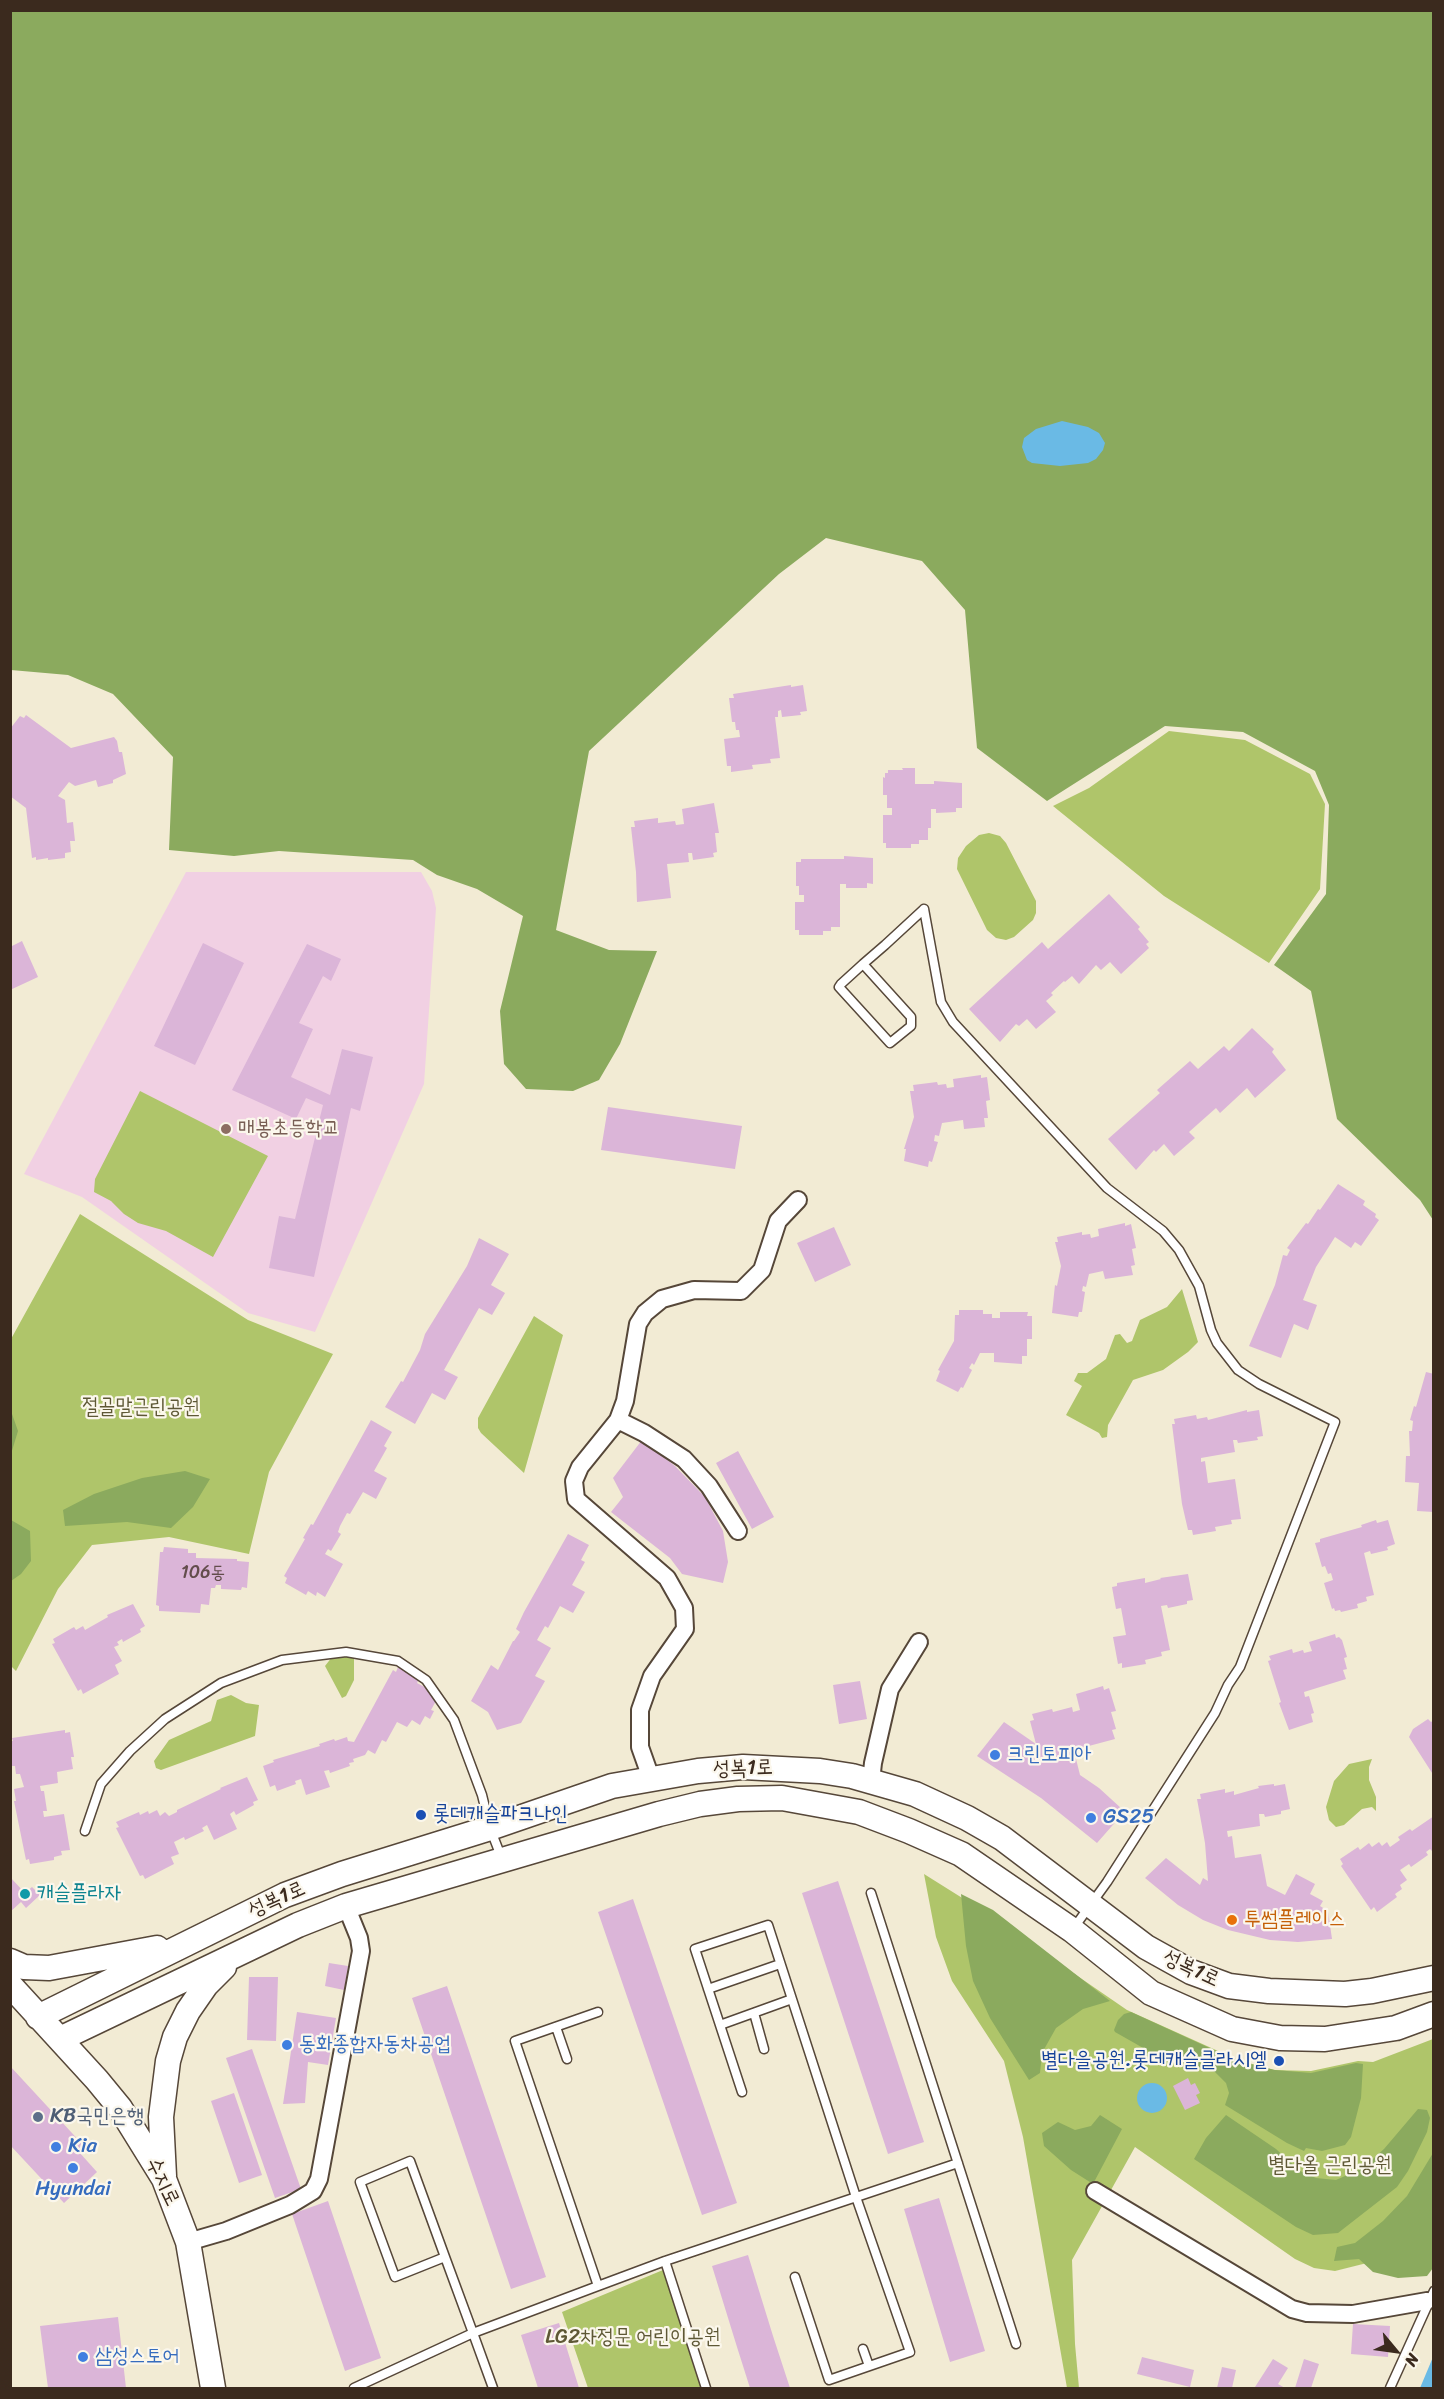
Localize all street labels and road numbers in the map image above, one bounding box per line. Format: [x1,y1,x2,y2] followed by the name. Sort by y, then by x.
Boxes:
[713,1755,773,1783] street label: 성복1로
[245,1876,309,1924] street label: 성복1로
[1159,1945,1223,1993] street label: 성복1로
[140,2154,184,2210] street label: 수지로

